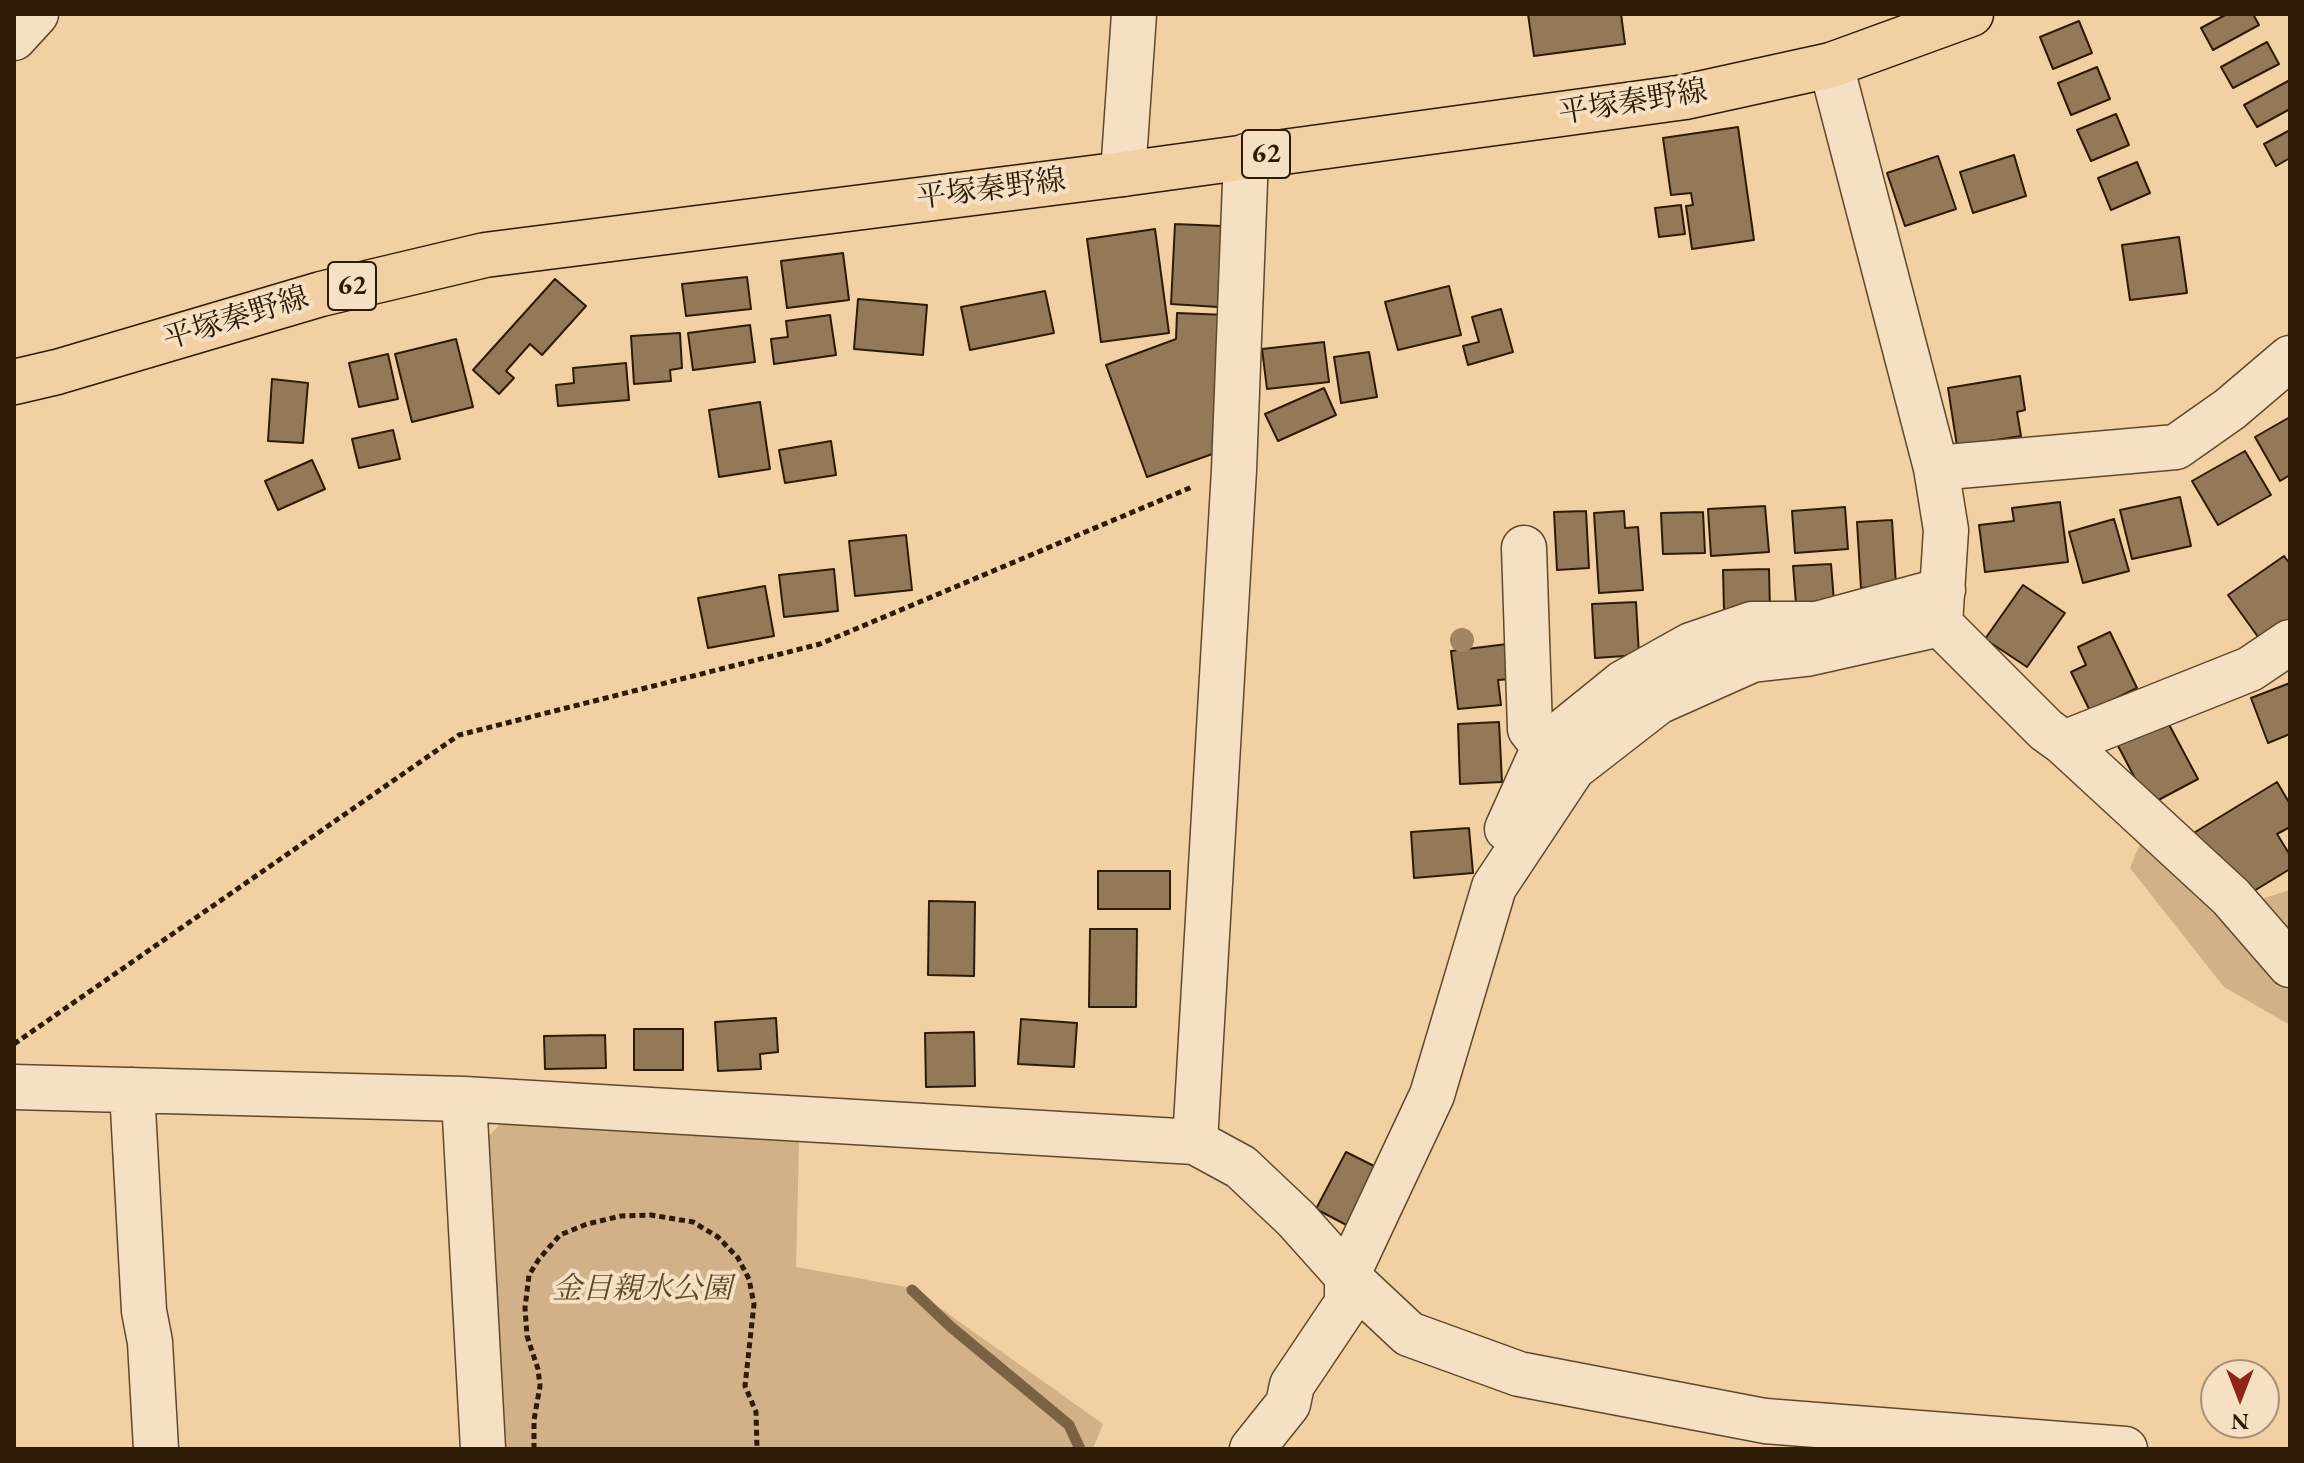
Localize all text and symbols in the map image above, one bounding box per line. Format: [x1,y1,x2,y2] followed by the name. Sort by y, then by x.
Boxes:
[1556,73,1710,133] street label: 平塚秦野線
[1242,130,1290,178] road number: 62
[914,163,1068,217] street label: 平塚秦野線
[328,262,376,310] road number: 62
[159,280,313,358] street label: 平塚秦野線
[552,1272,732,1308] park label: 金目親水公園
[2200,1359,2280,1439] north arrow
[2231,1407,2249,1436] text: N

